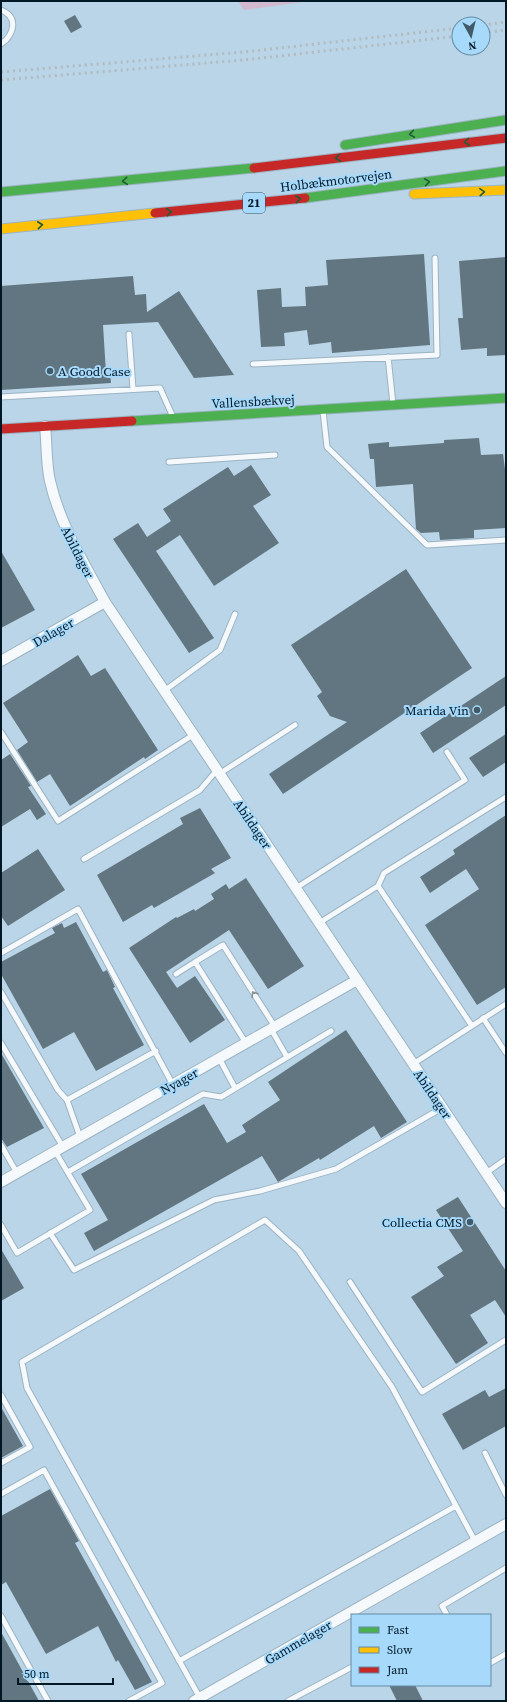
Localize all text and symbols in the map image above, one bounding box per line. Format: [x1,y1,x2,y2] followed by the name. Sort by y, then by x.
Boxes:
[451,16,491,56] north arrow
[467,37,477,53] text: N
[409,129,415,138] one-way arrow
[464,138,470,147] one-way arrow
[335,153,341,162] one-way arrow
[279,165,393,196] street label: Holbækmotorvejen
[122,176,128,185] one-way arrow
[424,178,430,187] one-way arrow
[479,187,485,196] one-way arrow
[243,193,265,213] road number: 21
[295,195,302,204] one-way arrow
[166,208,172,217] one-way arrow
[37,221,43,230] one-way arrow
[58,363,131,380] place label: A Good Case
[45,366,55,376] marker: A Good Case
[211,391,295,412] street label: Vallensbækvej
[57,523,98,582] street label: Abildager
[30,614,77,651] street label: Dalager
[405,702,469,719] place label: Marida Vin
[472,705,482,715] marker: Marida Vin
[230,796,276,853] street label: Abildager
[251,991,259,998] one-way arrow
[157,1064,202,1099] street label: Nyager
[410,1066,456,1123] street label: Abildager
[382,1214,462,1231] place label: Collectia CMS
[465,1217,475,1227] marker: Collectia CMS
[351,1614,491,1686] legend
[262,1616,335,1668] street label: Gammelager
[387,1622,409,1638] text: Fast
[387,1642,413,1658] text: Slow
[18,1660,113,1686] scale bar
[386,1662,408,1678] text: Jam
[24,1666,50,1682] text: 50 m

